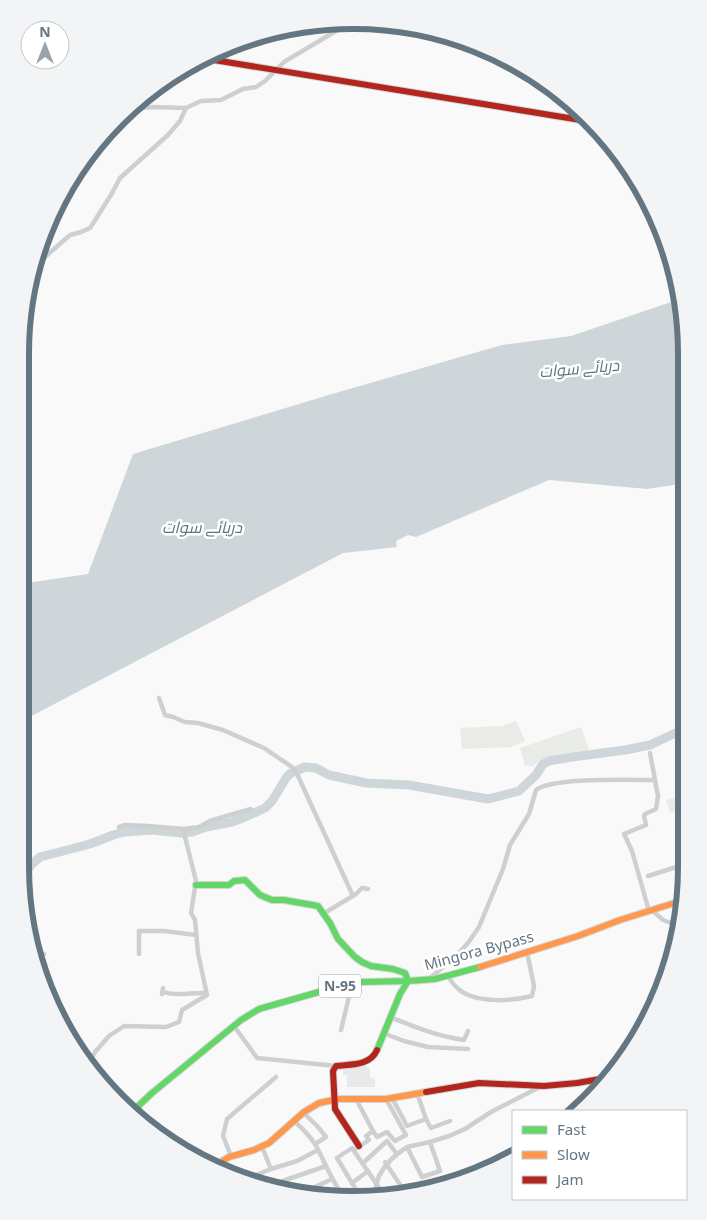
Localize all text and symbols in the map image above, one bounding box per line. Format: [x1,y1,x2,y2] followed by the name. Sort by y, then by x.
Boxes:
[20,20,70,70] north arrow
[39,22,51,41] text: N
[538,353,621,382] water label: دریائے سوات
[162,516,243,538] water label: دریائے سوات
[422,926,536,974] street label: Mingora Bypass
[319,974,361,998] road number: N-95
[512,1110,687,1200] legend
[557,1119,586,1139] text: Fast
[557,1144,590,1164] text: Slow
[555,1169,584,1189] text: Jam

